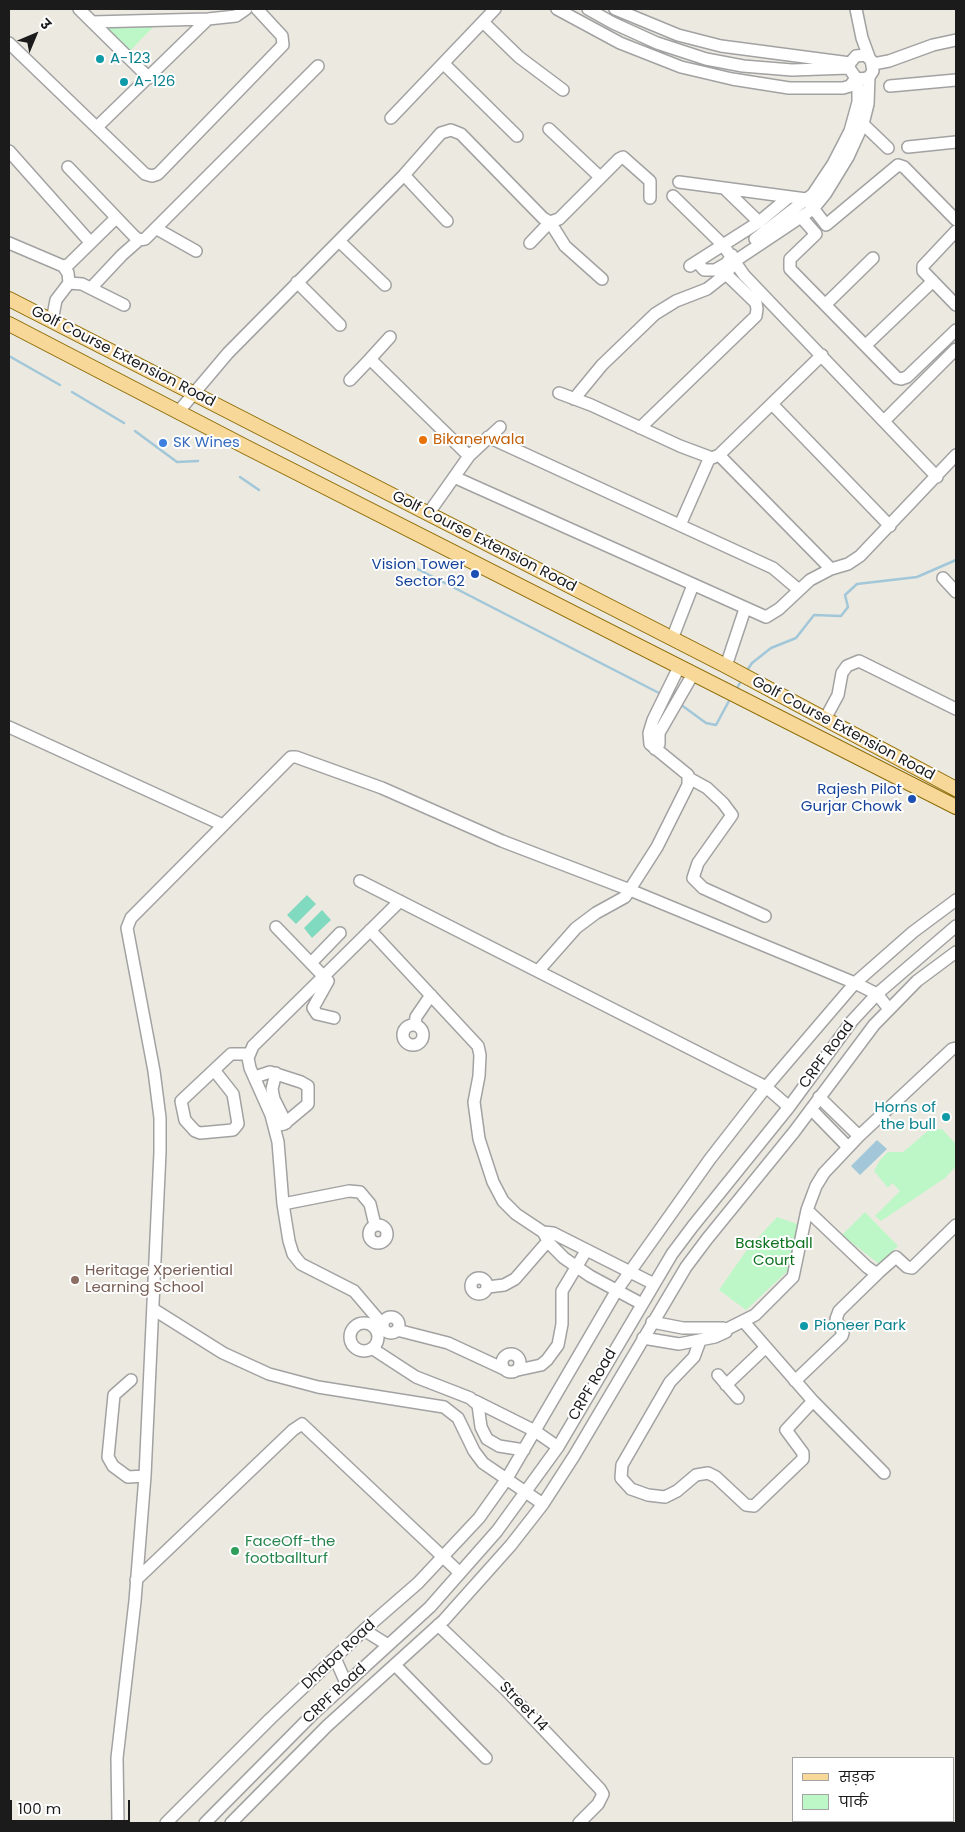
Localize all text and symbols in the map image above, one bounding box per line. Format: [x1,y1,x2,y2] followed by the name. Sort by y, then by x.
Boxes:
[10,10,60,60] north arrow
[36,15,55,34] text: उ
[110,50,151,68] place label: A-123
[94,53,106,65] marker: A-123
[134,73,175,91] place label: A-126
[118,76,130,88] marker: A-126
[28,303,218,411] street label: Golf Course Extension Road
[433,431,525,449] place label: Bikanerwala
[173,434,240,452] place label: SK Wines
[417,434,429,446] marker: Bikanerwala
[157,437,169,449] marker: SK Wines
[389,488,579,596] street label: Golf Course Extension Road
[372,556,465,591] place label: Vision Tower Sector 62
[469,568,481,580] marker: Vision Tower Sector 62
[749,673,937,785] street label: Golf Course Extension Road
[801,781,902,816] place label: Rajesh Pilot Gurjar Chowk
[906,793,918,805] marker: Rajesh Pilot Gurjar Chowk
[796,1018,858,1092] street label: CRPF Road
[874,1099,936,1134] place label: Horns of the bull
[940,1111,952,1123] marker: Horns of the bull
[735,1235,813,1270] park label: Basketball Court
[85,1262,233,1297] place label: Heritage Xperiential Learning School
[69,1274,81,1286] marker: Heritage Xperiential Learning School
[814,1317,906,1335] place label: Pioneer Park
[798,1320,810,1332] marker: Pioneer Park
[565,1346,621,1424] street label: CRPF Road
[245,1533,335,1568] place label: FaceOff-the footballturf
[229,1545,241,1557] marker: FaceOff-the footballturf
[299,1616,379,1694] street label: Dhaba Road
[300,1660,370,1728] street label: CRPF Road
[495,1678,551,1736] street label: Street 14
[792,1757,955,1822] legend
[839,1766,875,1787] text: सड़क
[12,1790,132,1822] scale bar
[839,1791,868,1812] text: पार्क
[18,1798,61,1819] text: 100 m

